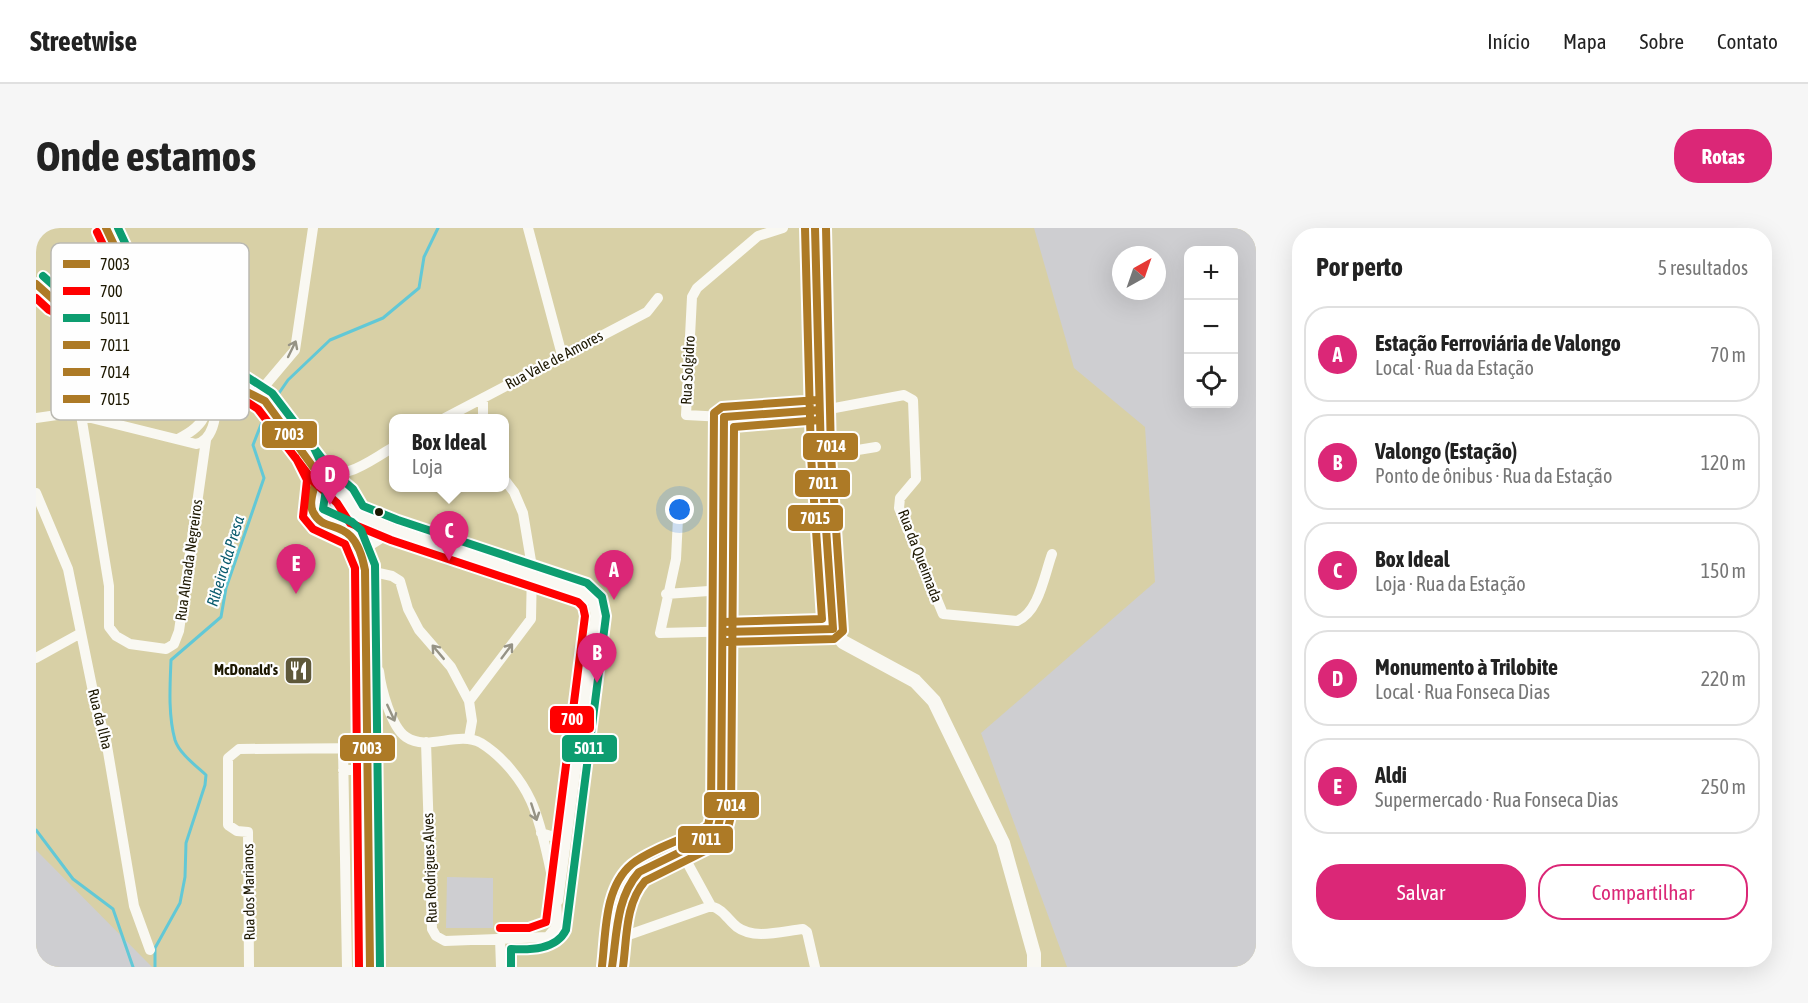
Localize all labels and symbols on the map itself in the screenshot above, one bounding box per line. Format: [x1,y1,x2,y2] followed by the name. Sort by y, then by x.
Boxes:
[51,243,249,420] legend
[1112,246,1166,300] north arrow
[100,255,130,273] text: 7003
[100,282,123,300] text: 700
[100,309,130,327] text: 5011
[502,327,605,392] street label: Rua Vale de Amores
[677,335,698,405] street label: Rua Solgidro
[100,336,130,354] text: 7011
[287,340,299,358] one-way arrow
[100,363,130,381] text: 7014
[100,390,130,408] text: 7015
[261,420,318,449] line badge: 7003
[274,425,304,443] text: 7003
[802,432,859,461] line badge: 7014
[816,437,847,455] text: 7014
[310,456,350,505] pin: D
[794,469,851,498] line badge: 7011
[808,474,839,492] text: 7011
[665,495,694,524] your location
[172,498,205,622] street label: Rua Almada Negreiros
[787,504,844,532] line badge: 7015
[373,506,385,518] unlabelled marker
[895,507,946,605] street label: Rua da Queimada
[800,509,831,527] text: 7015
[430,512,468,561] pin: C
[203,513,247,608] water label: Ribeira da Presa
[276,544,316,594] pin: E
[594,550,634,600] pin: A
[578,634,616,683] pin: B
[501,643,513,659] one-way arrow
[431,645,445,660] one-way arrow
[283,654,315,686] restaurant icon: McDonald's
[214,661,279,678] place label: McDonald's
[85,687,116,751] street label: Rua da Ilha
[386,703,398,721] one-way arrow
[549,705,595,734] line badge: 700
[561,710,584,728] text: 700
[339,734,396,762] line badge: 7003
[561,734,618,763] line badge: 5011
[352,739,382,757] text: 7003
[574,739,605,757] text: 5011
[703,791,760,819] line badge: 7014
[716,796,747,814] text: 7014
[530,802,541,821] one-way arrow
[419,813,440,924] street label: Rua Rodrigues Alves
[677,825,734,854] line badge: 7011
[691,830,722,848] text: 7011
[239,843,258,941] street label: Rua dos Marianos

